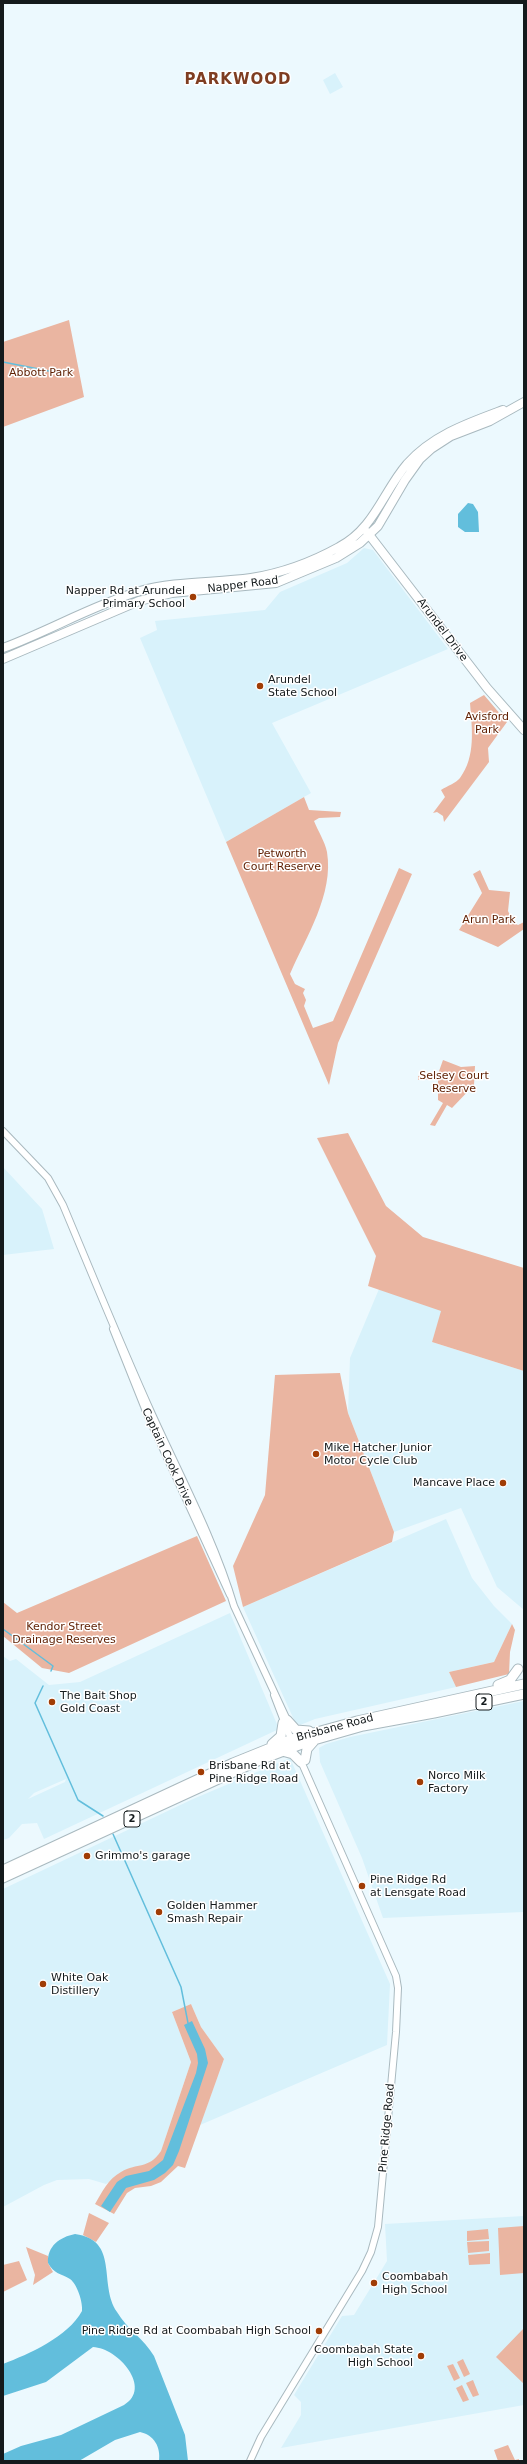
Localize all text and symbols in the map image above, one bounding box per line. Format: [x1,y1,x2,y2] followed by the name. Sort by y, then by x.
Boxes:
[185,71,291,89] district label: PARKWOOD
[9,366,73,380] park label: Abbott Park
[207,574,279,596] street label: Napper Road
[66,584,185,610] place label: Napper Rd at Arundel Primary School
[188,592,198,602] marker: Napper Rd at Arundel Primary School
[414,596,470,664] street label: Arundel Drive
[268,673,337,699] place label: Arundel State School
[255,681,265,691] marker: Arundel State School
[465,710,509,736] park label: Avisford Park
[243,847,321,873] park label: Petworth Court Reserve
[462,913,516,927] park label: Arun Park
[419,1069,489,1095] park label: Selsey Court Reserve
[139,1406,195,1508] street label: Captain Cook Drive
[324,1441,431,1467] place label: Mike Hatcher Junior Motor Cycle Club
[311,1449,321,1459] marker: Mike Hatcher Junior Motor Cycle Club
[413,1476,495,1490] place label: Mancave Place
[498,1478,508,1488] marker: Mancave Place
[12,1620,116,1646] park label: Kendor Street Drainage Reserves
[60,1689,137,1715] place label: The Bait Shop Gold Coast
[476,1694,492,1710] road number: 2
[47,1697,57,1707] marker: The Bait Shop Gold Coast
[295,1711,375,1745] street label: Brisbane Road
[209,1759,298,1785] place label: Brisbane Rd at Pine Ridge Road
[196,1767,206,1777] marker: Brisbane Rd at Pine Ridge Road
[428,1769,485,1795] place label: Norco Milk Factory
[415,1777,425,1787] marker: Norco Milk Factory
[124,1811,140,1827] road number: 2
[95,1849,190,1863] place label: Grimmo's garage
[82,1851,92,1861] marker: Grimmo's garage
[370,1873,466,1899] place label: Pine Ridge Rd at Lensgate Road
[357,1881,367,1891] marker: Pine Ridge Rd at Lensgate Road
[167,1899,257,1925] place label: Golden Hammer Smash Repair
[154,1907,164,1917] marker: Golden Hammer Smash Repair
[51,1971,108,1997] place label: White Oak Distillery
[38,1979,48,1989] marker: White Oak Distillery
[377,2083,397,2173] street label: Pine Ridge Road
[382,2270,448,2296] place label: Coombabah High School
[369,2278,379,2288] marker: Coombabah High School
[82,2324,311,2338] place label: Pine Ridge Rd at Coombabah High School
[314,2326,324,2336] marker: Pine Ridge Rd at Coombabah High School
[314,2343,413,2369] place label: Coombabah State High School
[416,2351,426,2361] marker: Coombabah State High School

